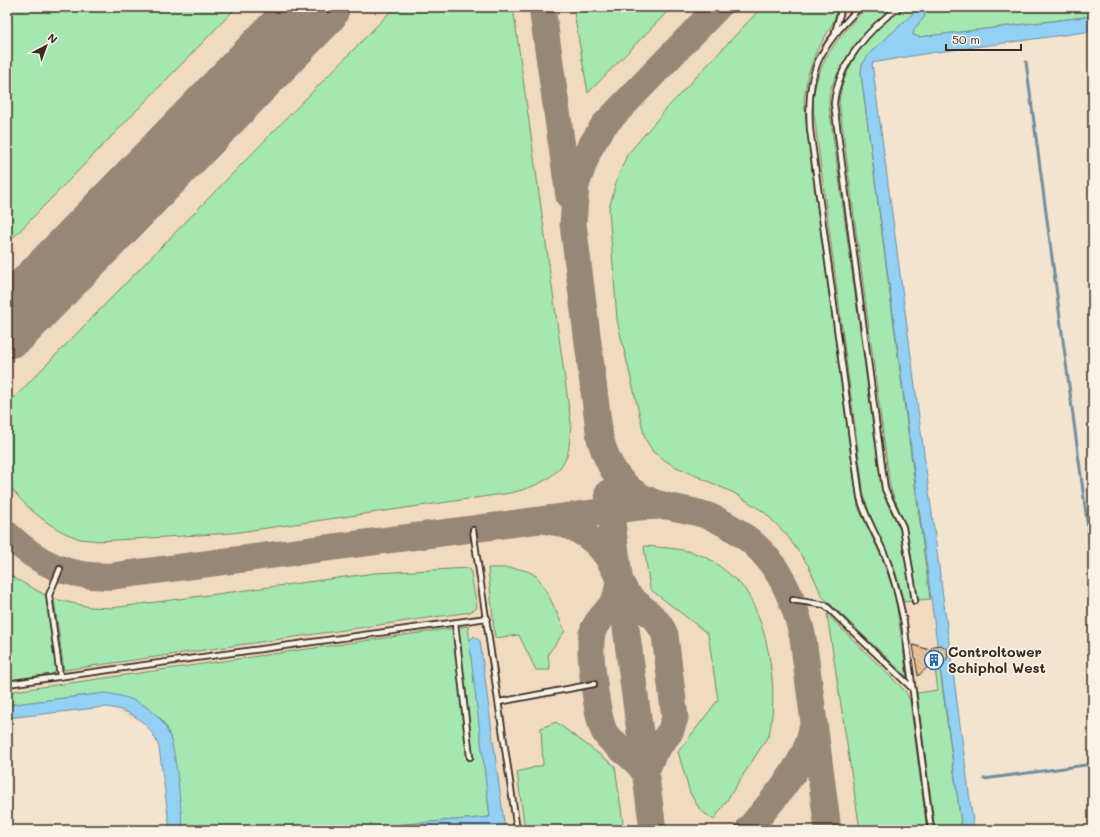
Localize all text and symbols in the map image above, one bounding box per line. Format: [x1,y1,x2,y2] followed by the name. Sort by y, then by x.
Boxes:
[26,26,66,66] north arrow
[946,26,1021,52] scale bar
[45,30,61,46] text: N
[952,31,980,47] text: 50 m
[948,642,1046,677] place label: Controltower Schiphol West
[923,649,945,671] building icon: Controltower Schiphol West

